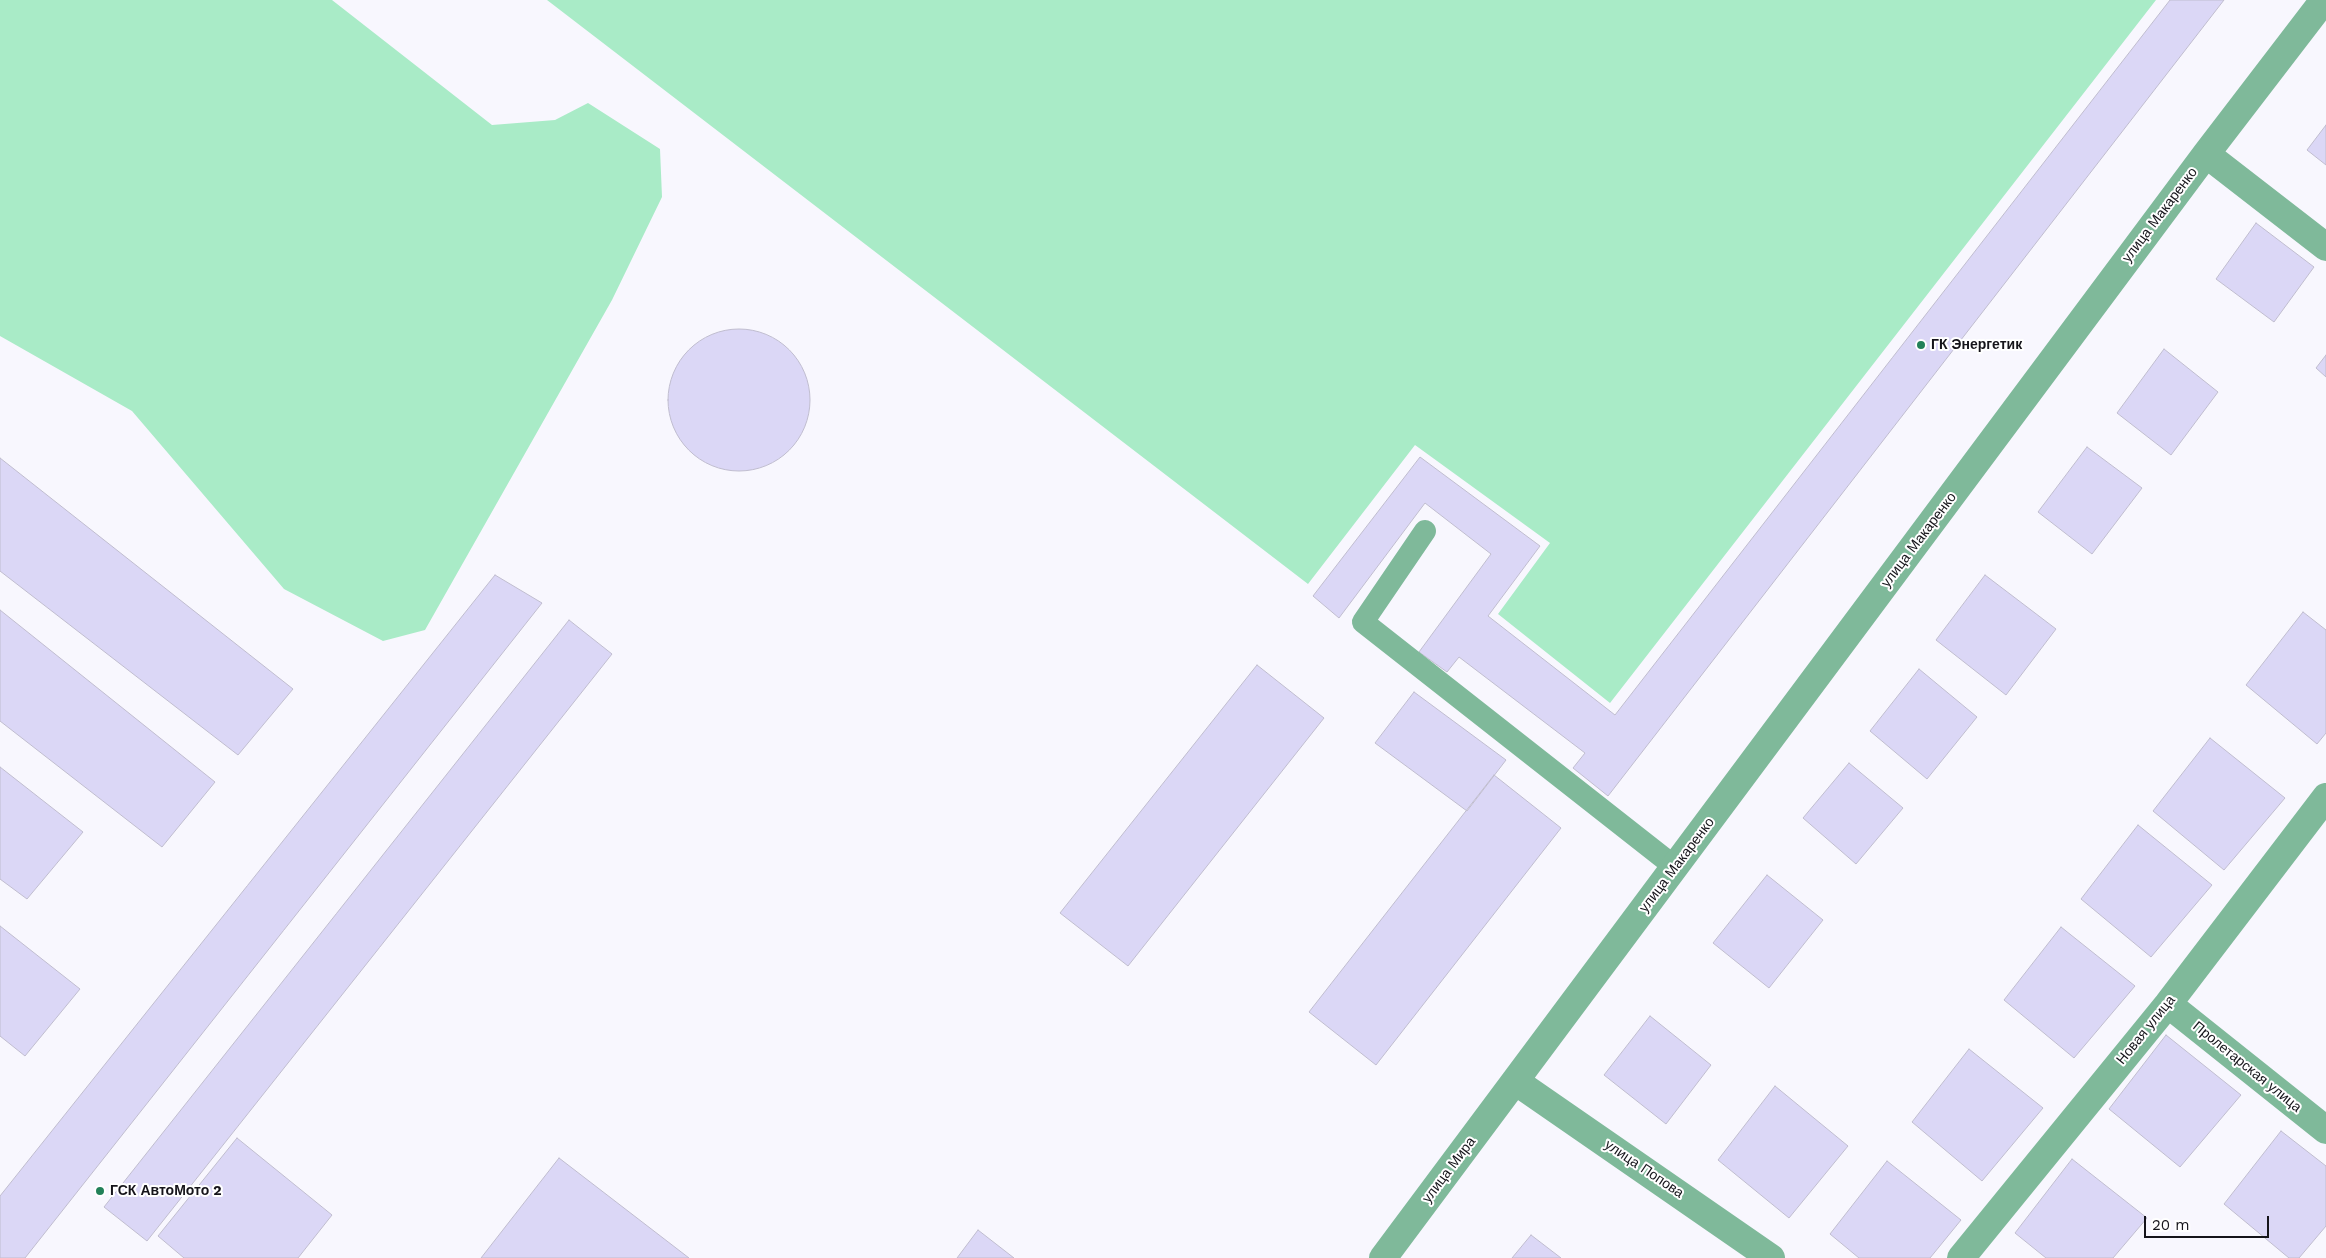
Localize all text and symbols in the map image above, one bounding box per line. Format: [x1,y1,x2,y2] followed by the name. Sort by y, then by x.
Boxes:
[2119,164,2201,266] street label: улица Макаренко
[1931,337,2022,353] place label: ГК Энергетик
[1915,339,1927,351] marker: ГК Энергетик
[1878,489,1960,591] street label: улица Макаренко
[1636,814,1718,916] street label: улица Макаренко
[2113,992,2179,1068] street label: Новая улица
[2189,1018,2305,1116] street label: Пролетарская улица
[1419,1134,1479,1206] street label: улица Мира
[1601,1136,1687,1202] street label: улица Попова
[110,1183,222,1199] place label: ГСК АвтоМото 2
[94,1185,106,1197] marker: ГСК АвтоМото 2
[2146,1206,2271,1238] scale bar
[2152,1216,2190,1234] text: 20 m

